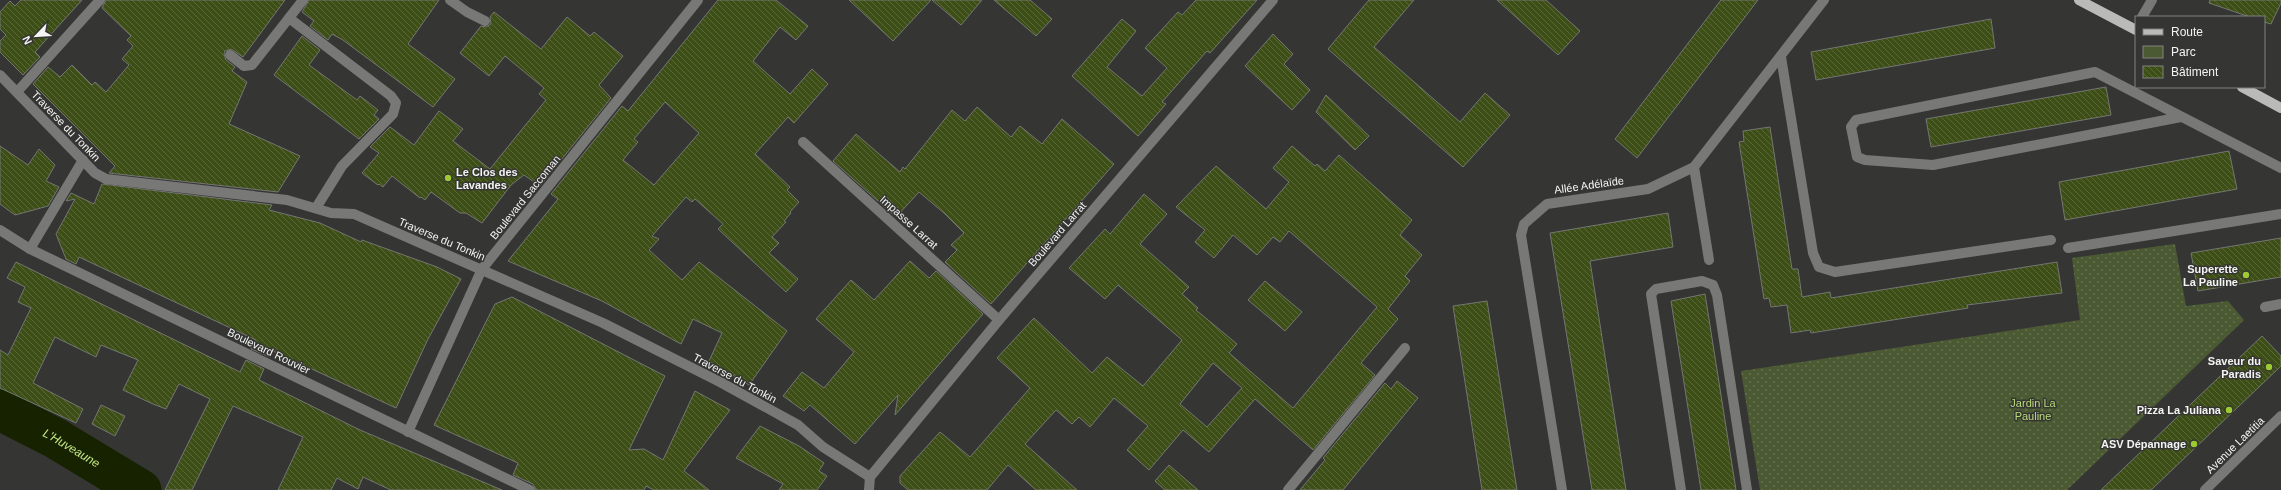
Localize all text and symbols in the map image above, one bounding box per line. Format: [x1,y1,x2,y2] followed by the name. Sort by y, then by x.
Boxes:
[16,16,56,56] north arrow
[2135,16,2265,88] legend
[2171,25,2203,39] text: Route
[20,34,34,46] text: N
[2171,45,2196,59] text: Parc
[2171,65,2219,79] text: Bâtiment
[29,88,103,164] street label: Traverse du Tonkin
[487,153,563,241] street label: Boulevard Saccoman
[456,166,518,191] place label: Le Clos des Lavandes
[443,173,453,183] marker: Le Clos des Lavandes
[1553,174,1625,196] street label: Allée Adélaïde
[878,193,940,251] street label: Impasse Larrat
[1026,199,1088,269] street label: Boulevard Larrat
[397,215,487,263] street label: Traverse du Tonkin
[2183,263,2238,288] place label: Superette La Pauline
[2241,270,2251,280] marker: Superette La Pauline
[226,326,313,376] street label: Boulevard Rouvier
[691,351,779,405] street label: Traverse du Tonkin
[2208,355,2261,380] place label: Saveur du Paradis
[2264,362,2274,372] marker: Saveur du Paradis
[2010,397,2057,422] park label: Jardin La Pauline
[2137,404,2222,416] place label: Pizza La Juliana
[2224,405,2234,415] marker: Pizza La Juliana
[2204,414,2267,476] street label: Avenue Laetitia
[41,426,103,471] water label: L'Huveaune
[2101,438,2186,450] place label: ASV Dépannage
[2189,439,2199,449] marker: ASV Dépannage

